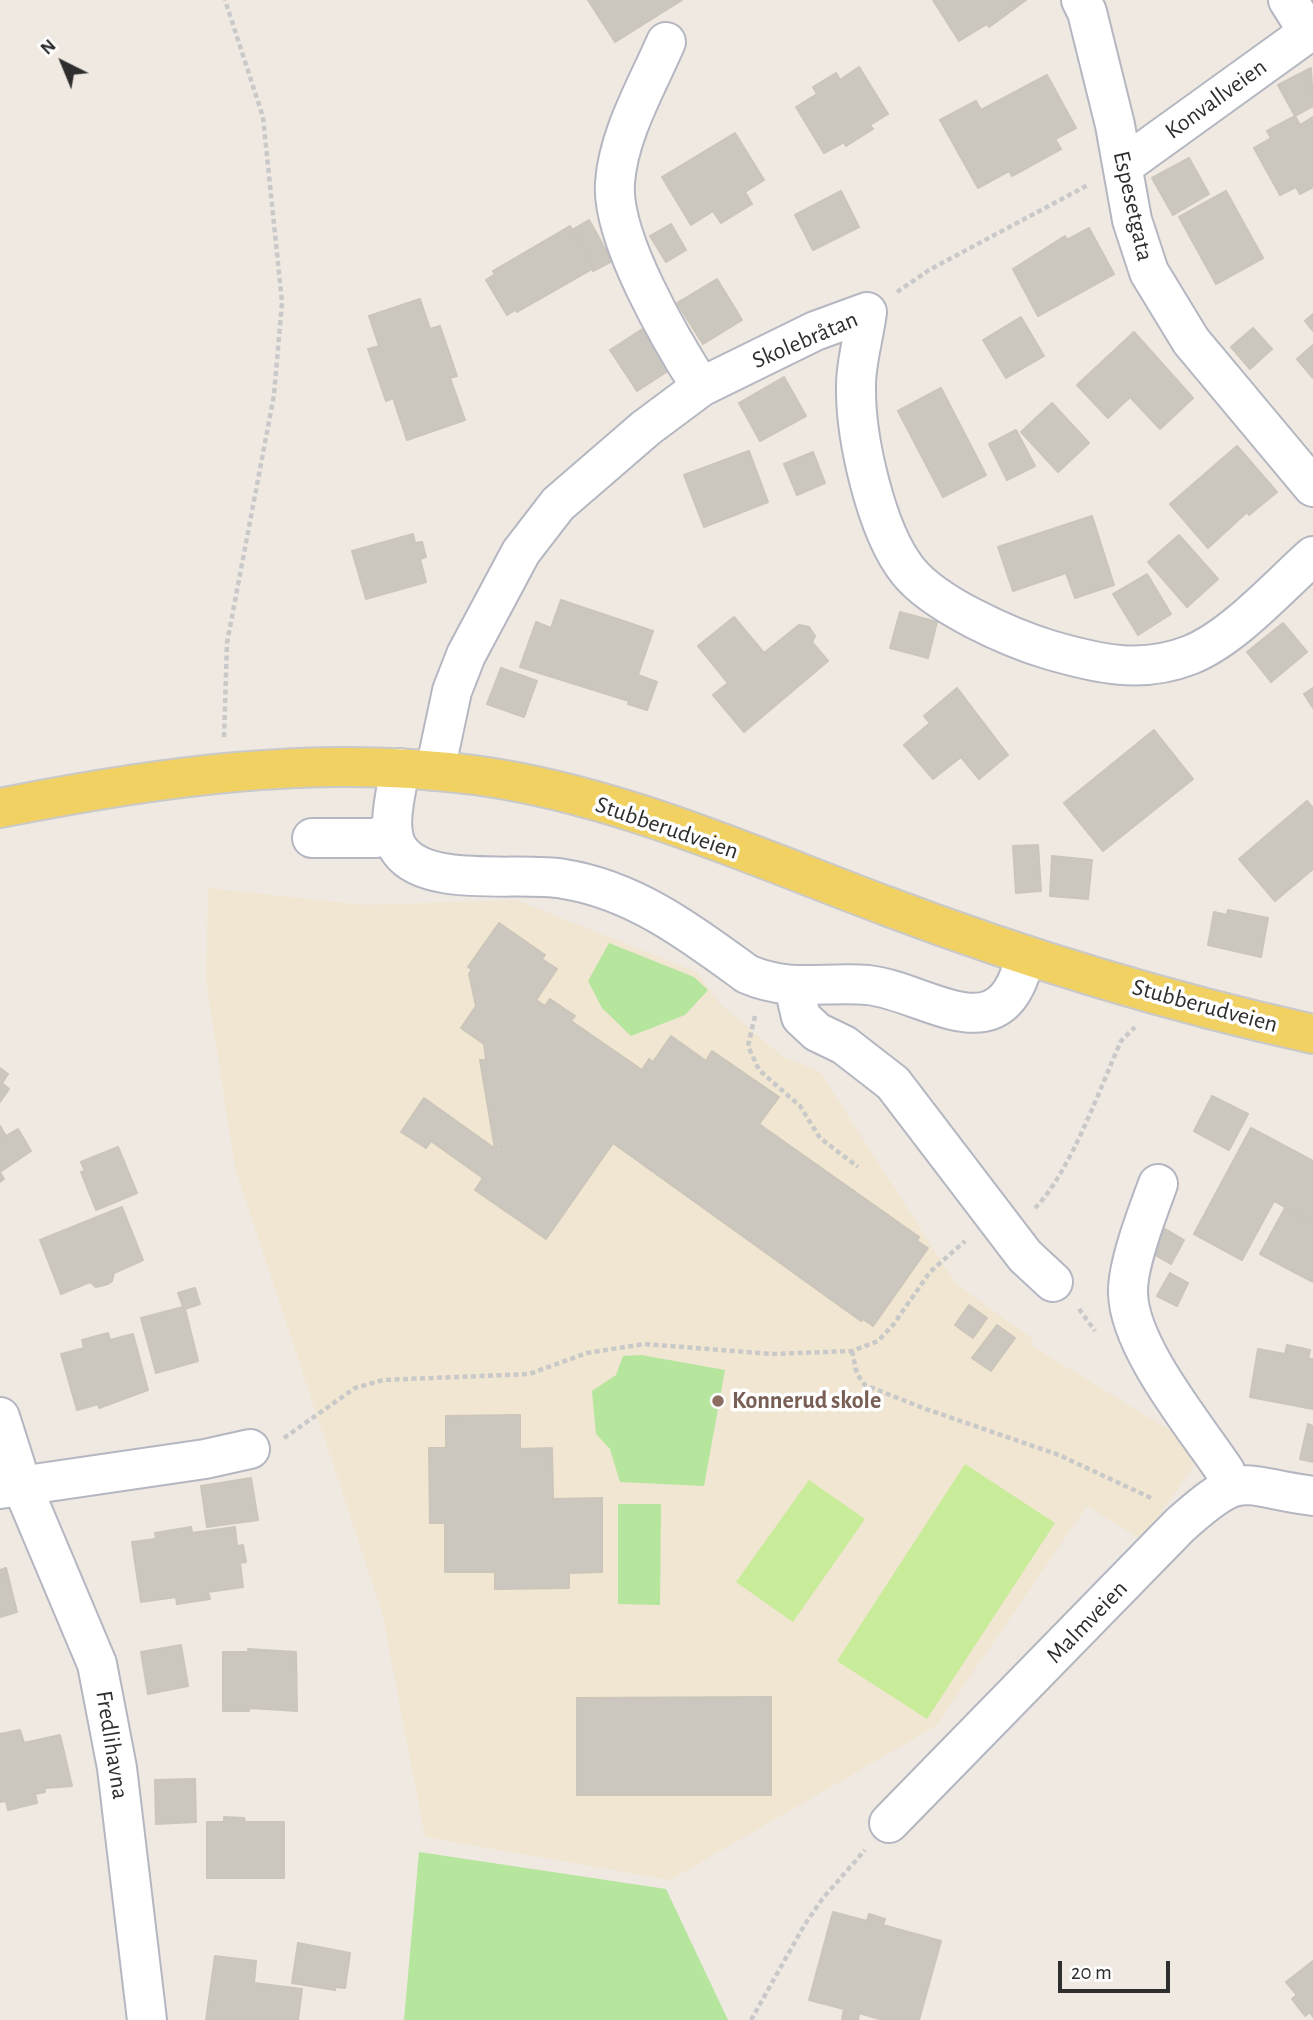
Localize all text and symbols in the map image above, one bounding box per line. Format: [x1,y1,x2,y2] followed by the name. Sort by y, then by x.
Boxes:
[28,28,98,98] north arrow
[37,36,60,59] text: N
[1159,52,1273,146] street label: Konvallveien
[1106,148,1160,264] street label: Espesetgata
[748,305,862,375] street label: Skolebråtan
[592,790,742,866] street label: Stubberudveien
[1129,973,1281,1039] street label: Stubberudveien
[732,1387,881,1415] place label: Konnerud skole
[710,1393,726,1409] marker: Konnerud skole
[1040,1574,1134,1670] street label: Malmveien
[89,1689,135,1801] street label: Fredlihavna
[1061,1946,1173,1990] scale bar
[1071,1962,1112,1983] text: 20 m

